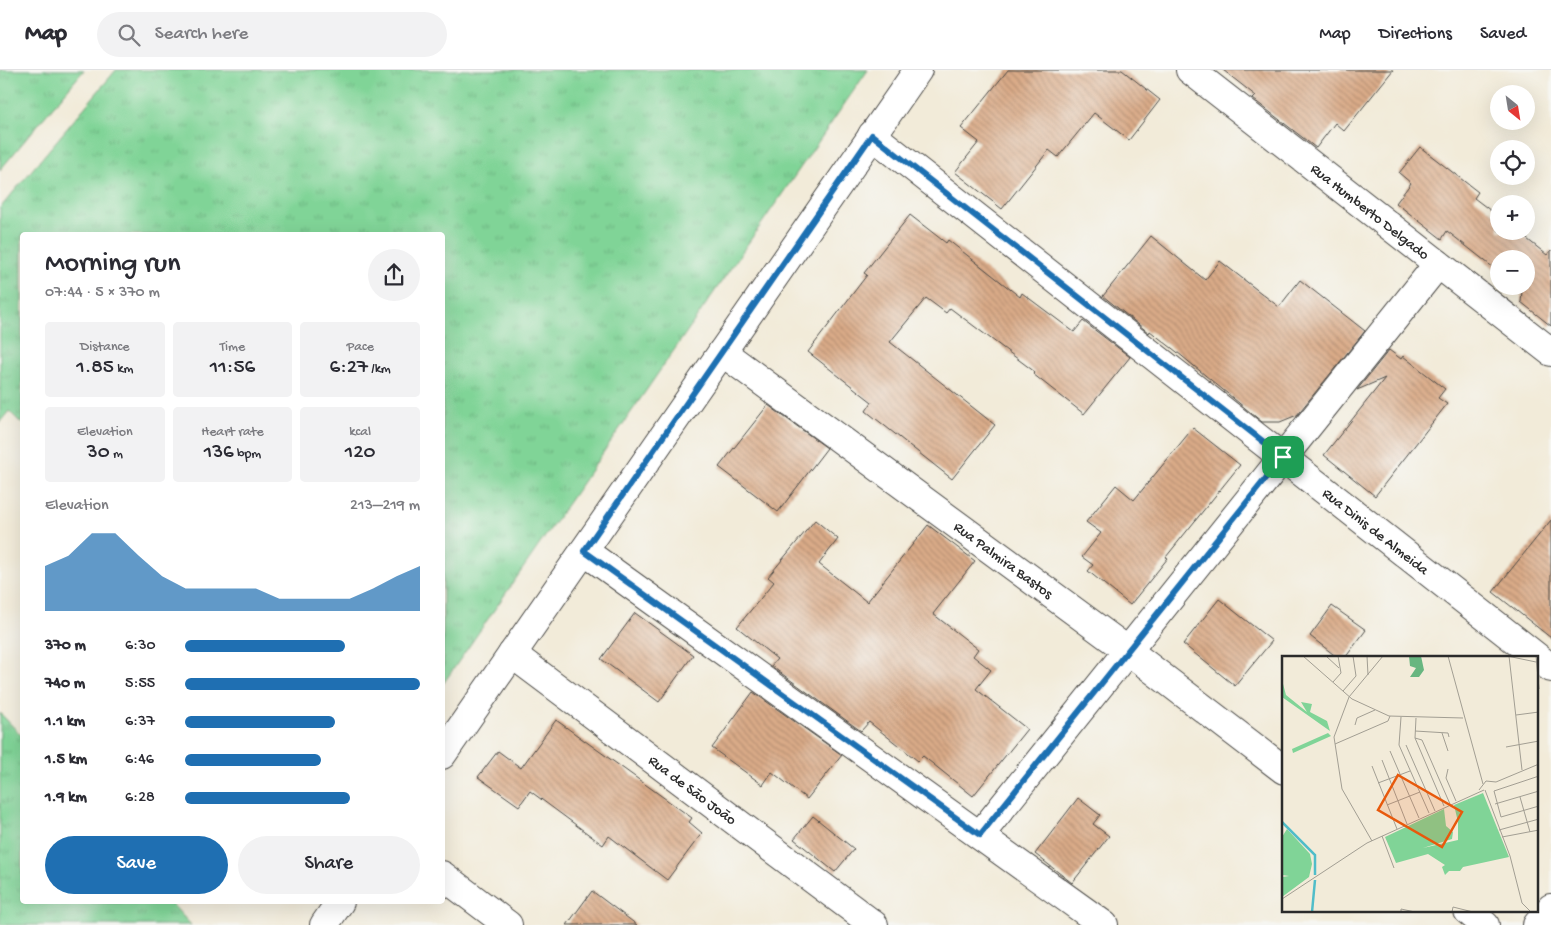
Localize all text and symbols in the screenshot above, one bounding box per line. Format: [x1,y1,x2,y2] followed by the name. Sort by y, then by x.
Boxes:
[97,12,447,57] search box
[25,20,67,49] text: Map
[115,21,143,49] icon: search
[155,23,248,46] text: Search here
[1319,24,1351,45] text: Map
[1379,24,1452,45] text: Directions
[1480,24,1526,45] text: Saved
[1490,85,1535,130] north arrow
[1490,85,1535,295] map controls
[1490,140,1535,185] button: locate
[1306,161,1432,265] street label: Rua Humberto Delgado
[1490,195,1535,240] button: +
[45,248,180,281] text: Morning run
[368,249,420,301] button: share
[1490,250,1535,295] button: −
[45,284,160,303] text: 07:44 · 5 × 370 m
[80,339,130,356] text: Distance
[220,339,245,356] text: Time
[346,339,374,356] text: Pace
[76,356,114,381] text: 1.85
[210,356,255,381] text: 11:56
[330,356,368,381] text: 6:27
[114,361,133,378] text: km
[368,361,391,378] text: /km
[77,424,133,441] text: Elevation
[201,424,264,441] text: Heart rate
[349,424,371,441] text: kcal
[1262,436,1304,478] pin
[87,441,110,466] text: 30
[204,441,234,466] text: 136
[345,441,376,466] text: 120
[1269,443,1297,471] icon: arrive
[110,446,123,463] text: m
[234,446,261,463] text: bpm
[1318,485,1432,580] street label: Rua Dinis de Almeida
[45,497,109,516] text: Elevation
[350,497,420,516] text: 213–219 m
[950,519,1056,604] street label: Rua Palmira Bastos
[45,637,86,656] text: 370 m
[125,637,156,656] text: 6:30
[1282,656,1538,912] inset map
[45,675,85,694] text: 740 m
[125,675,155,694] text: 5:55
[45,713,85,732] text: 1.1 km
[125,713,155,732] text: 6:37
[45,751,87,770] text: 1.5 km
[125,751,154,770] text: 6:46
[644,752,739,830] street label: Rua de São João
[45,789,87,808] text: 1.9 km
[125,789,155,808] text: 6:28
[45,836,228,894] button: Save
[238,836,420,894] button: Share

